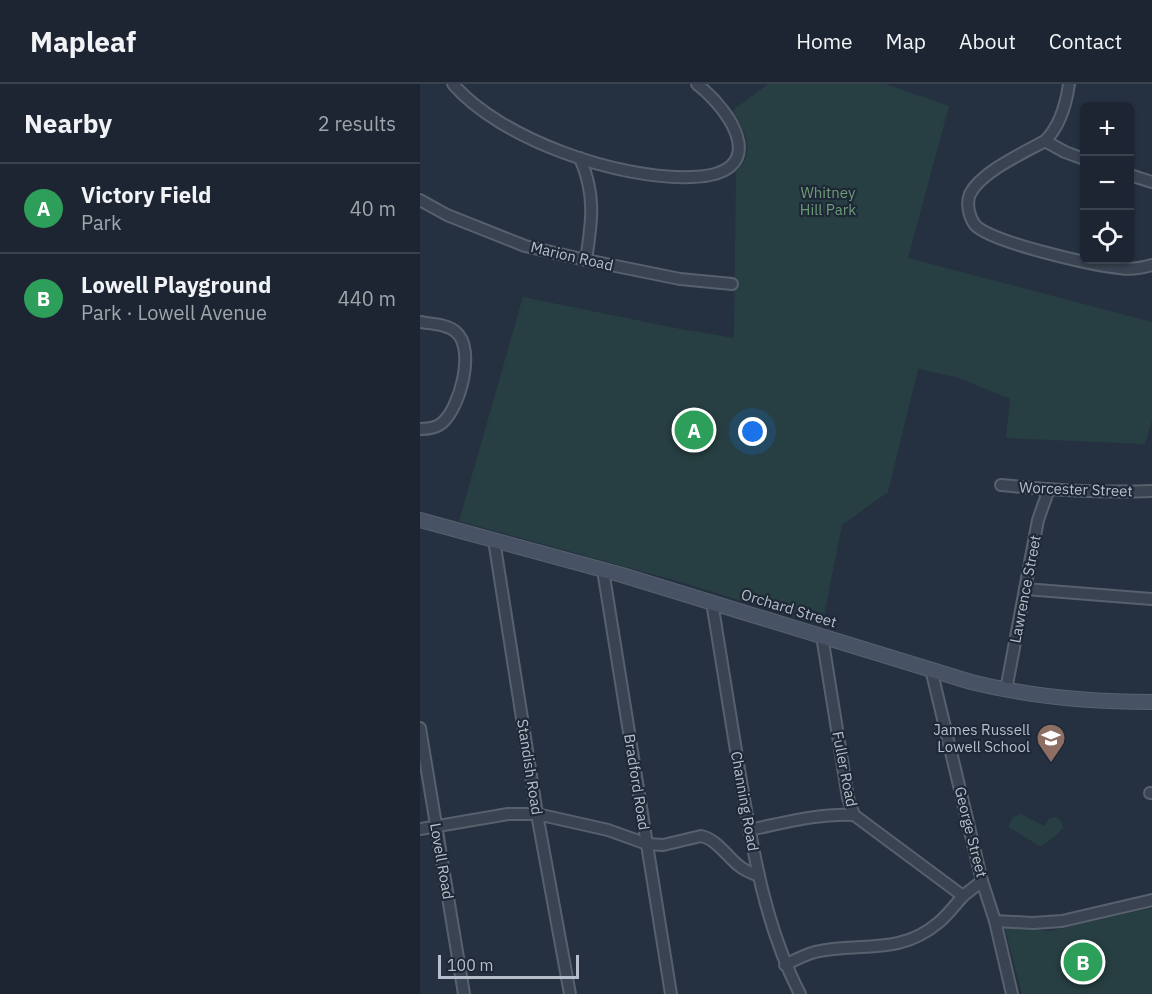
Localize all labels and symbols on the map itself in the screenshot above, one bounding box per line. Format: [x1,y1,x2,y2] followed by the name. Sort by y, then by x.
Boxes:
[800,183,856,219] park label: Whitney Hill Park
[529,237,615,275] street label: Marion Road
[674,408,714,452] pin: A
[738,417,767,446] your location
[1019,478,1133,500] street label: Worcester Street
[1005,533,1045,645] street label: Lawrence Street
[739,584,839,632] street label: Orchard Street
[513,718,547,816] street label: Standish Road
[933,720,1030,756] place label: James Russell Lowell School
[1035,722,1067,764] school or university icon: James Russell Lowell School
[828,730,862,808] street label: Fuller Road
[620,732,654,832] street label: Bradford Road
[727,750,763,852] street label: Channing Road
[951,785,991,879] street label: George Street
[426,821,458,901] street label: Lovell Road
[1064,940,1102,984] pin: B
[438,952,579,980] scale bar

